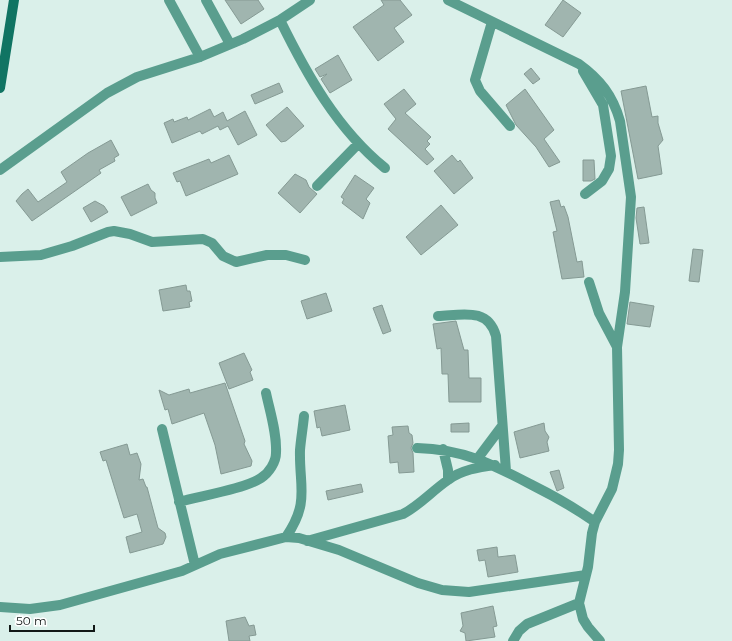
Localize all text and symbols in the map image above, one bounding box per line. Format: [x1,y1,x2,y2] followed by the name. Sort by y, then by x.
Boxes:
[10,607,94,633] scale bar
[16,613,47,628] text: 50 m

